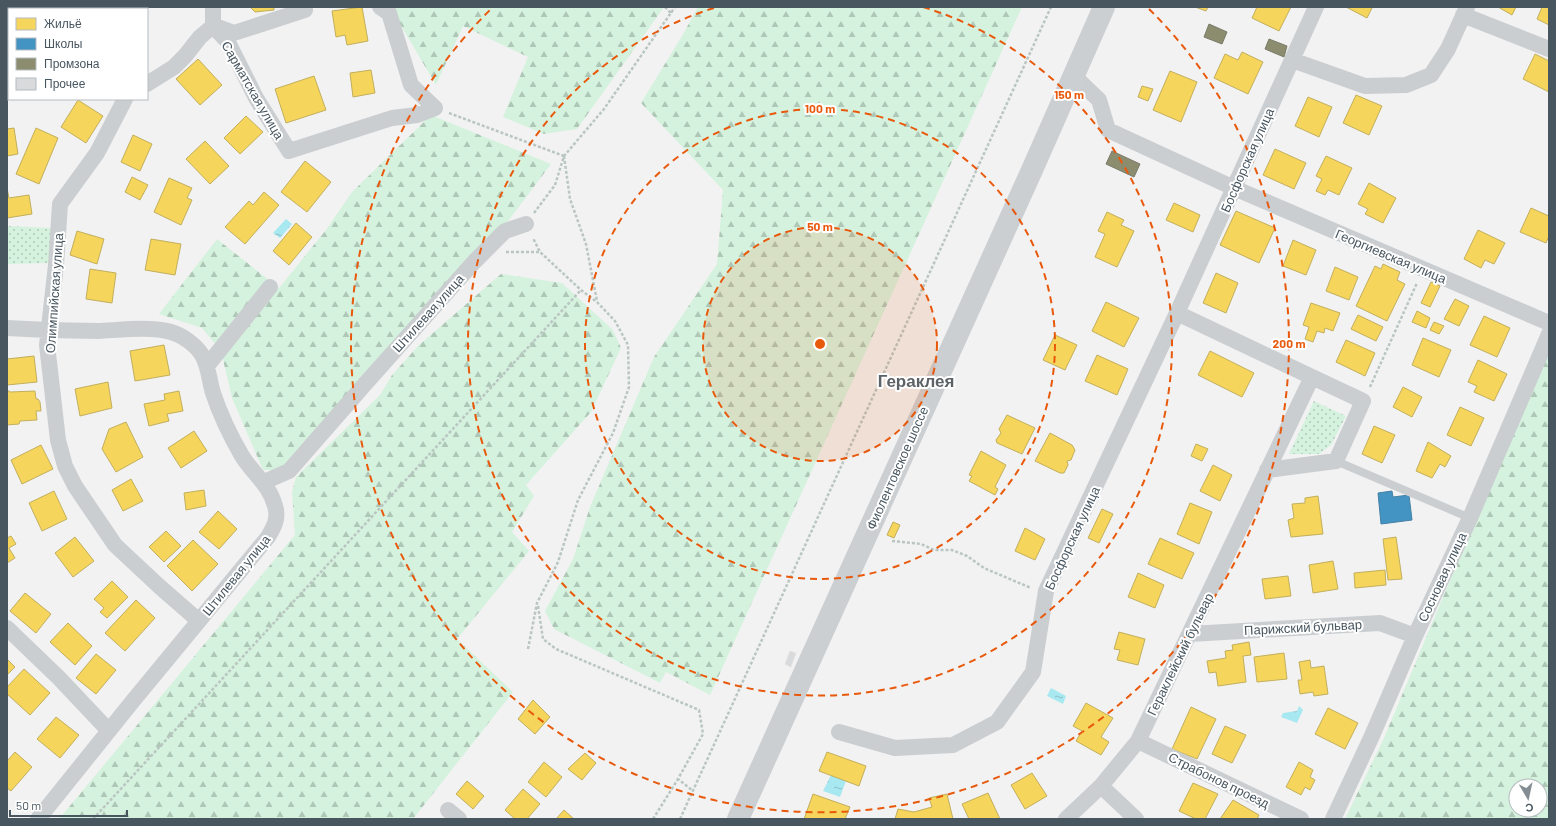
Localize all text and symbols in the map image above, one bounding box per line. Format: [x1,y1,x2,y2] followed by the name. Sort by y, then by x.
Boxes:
[8,8,148,100] legend
[44,16,82,30] text: Жильё
[44,36,82,50] text: Школы
[218,38,288,143] street label: Сарматская улица
[44,56,100,71] text: Промзона
[44,76,86,91] text: Прочее
[1054,87,1084,101] text: 150 m
[805,101,835,115] text: 100 m
[1217,105,1277,215] street label: Босфорская улица
[807,219,833,233] text: 50 m
[1333,225,1450,287] street label: Георгиевская улица
[42,232,66,354] street label: Олимпийская улица
[389,270,468,355] street label: Штилевая улица
[1273,336,1305,350] text: 200 m
[813,337,827,351] centre of rings
[878,370,954,390] district label: Гераклея
[863,404,931,532] street label: Фиолентовское шоссе
[1041,483,1103,592] street label: Босфорская улица
[1414,529,1470,624] street label: Сосновая улица
[199,531,274,619] street label: Штилевая улица
[1143,590,1217,718] street label: Гераклейский бульвар
[1244,616,1362,638] street label: Парижский бульвар
[1166,749,1272,812] street label: Страбонов проезд
[1508,778,1548,818] north arrow
[10,792,127,818] scale bar
[16,798,41,812] text: 50 m
[1525,801,1535,815] text: С

